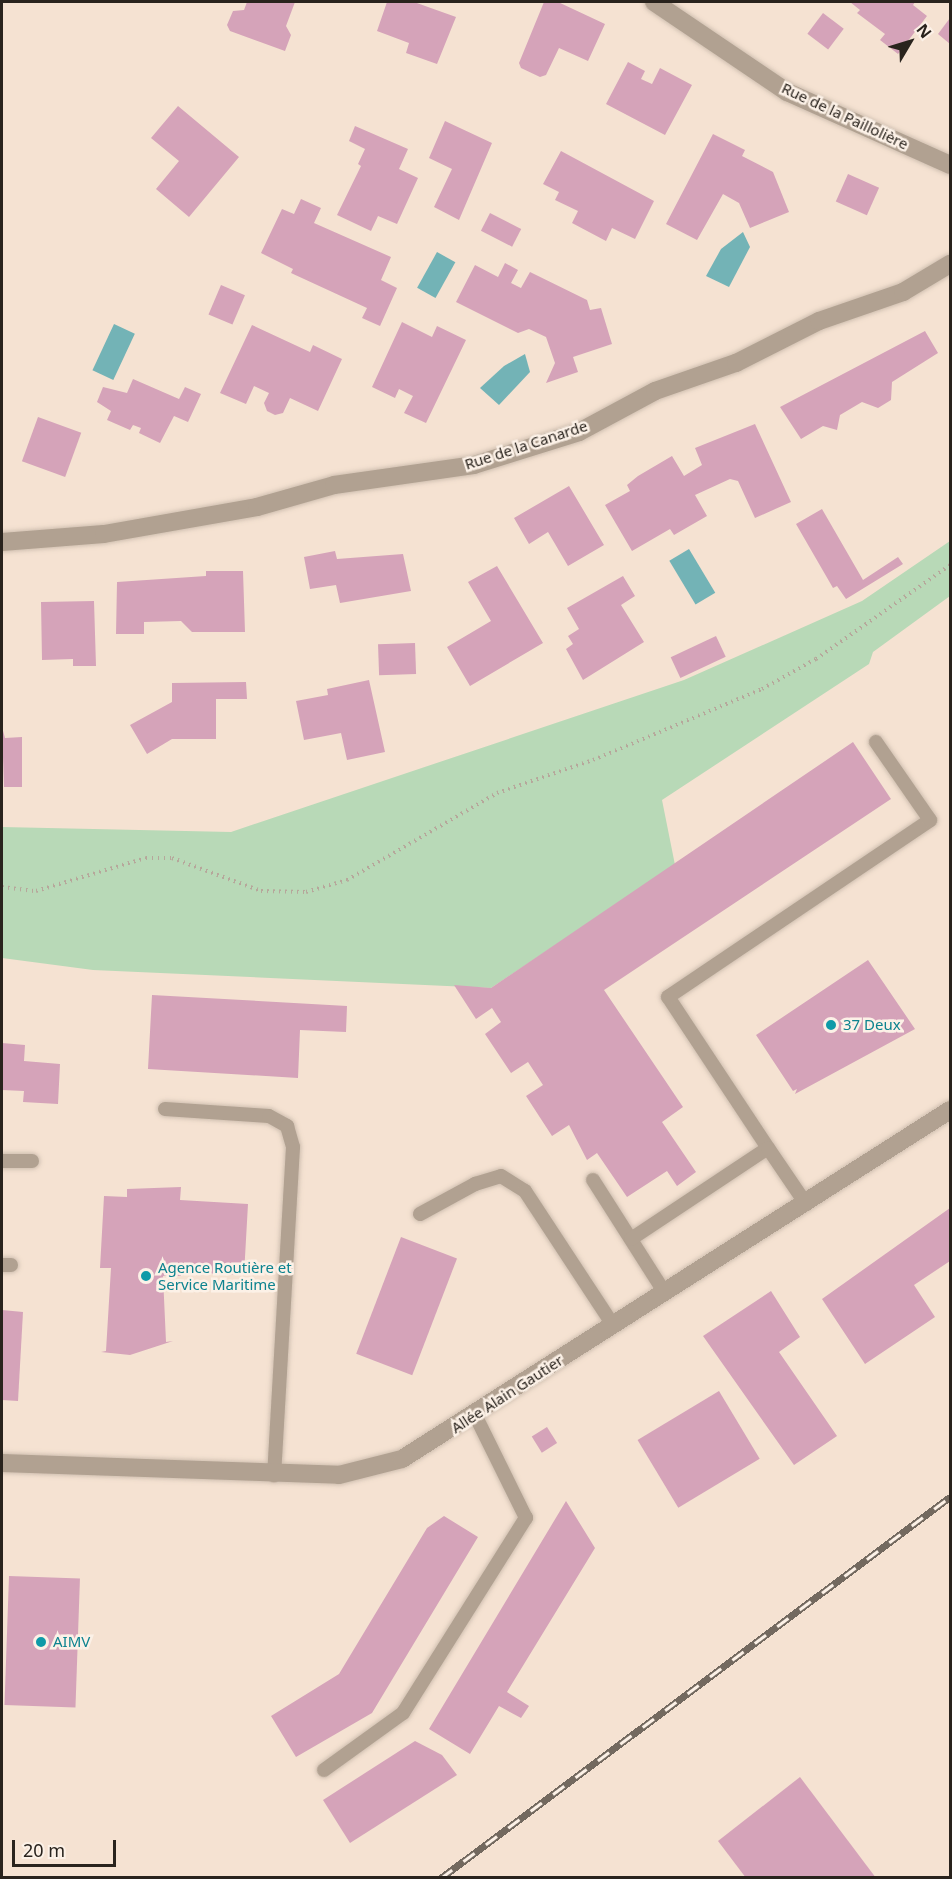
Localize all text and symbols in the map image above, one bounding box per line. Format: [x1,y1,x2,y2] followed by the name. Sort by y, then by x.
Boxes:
[880,12,940,72] north arrow
[912,19,937,43] text: N
[779,79,911,153] street label: Rue de la Paillolière
[462,417,590,473] street label: Rue de la Canarde
[843,1016,901,1034] place label: 37 Deux
[824,1018,838,1032] marker: 37 Deux
[158,1258,292,1293] place label: Agence Routière et Service Maritime
[139,1269,153,1283] marker: Agence Routière et Service Maritime
[448,1351,566,1437] street label: Allée Alain Gautier
[53,1633,90,1651] place label: AIMV
[34,1635,48,1649] marker: AIMV
[15,1828,118,1866] scale bar
[23,1838,65,1862] text: 20 m

